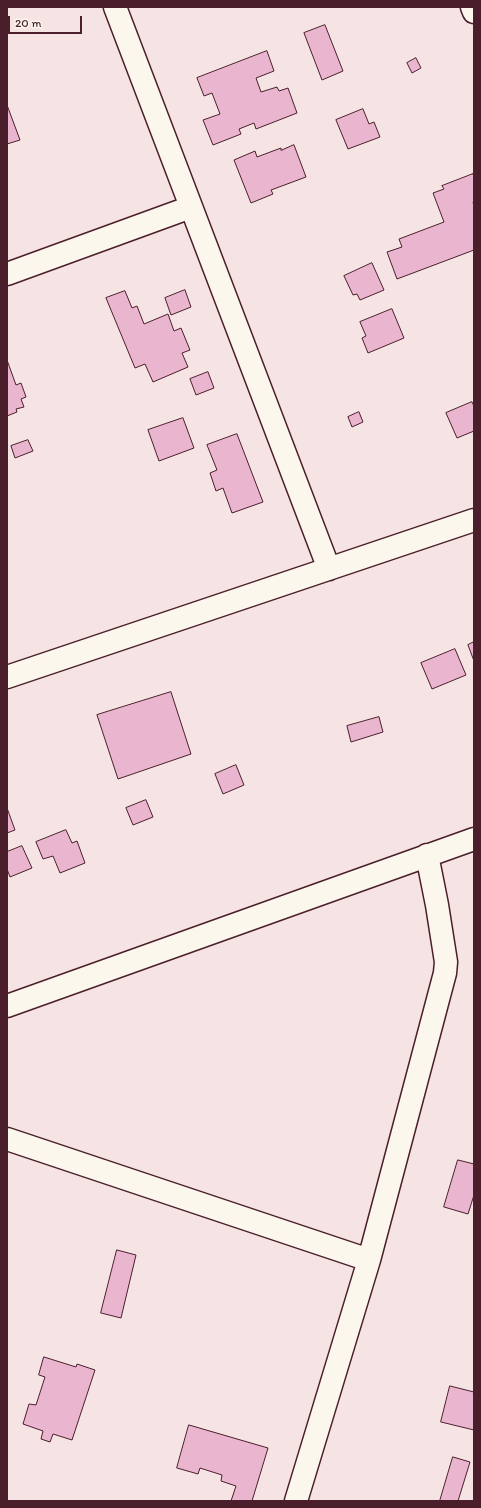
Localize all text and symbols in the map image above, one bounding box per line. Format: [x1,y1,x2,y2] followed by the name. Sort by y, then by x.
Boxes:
[10,8,84,34] scale bar
[15,16,42,30] text: 20 m

